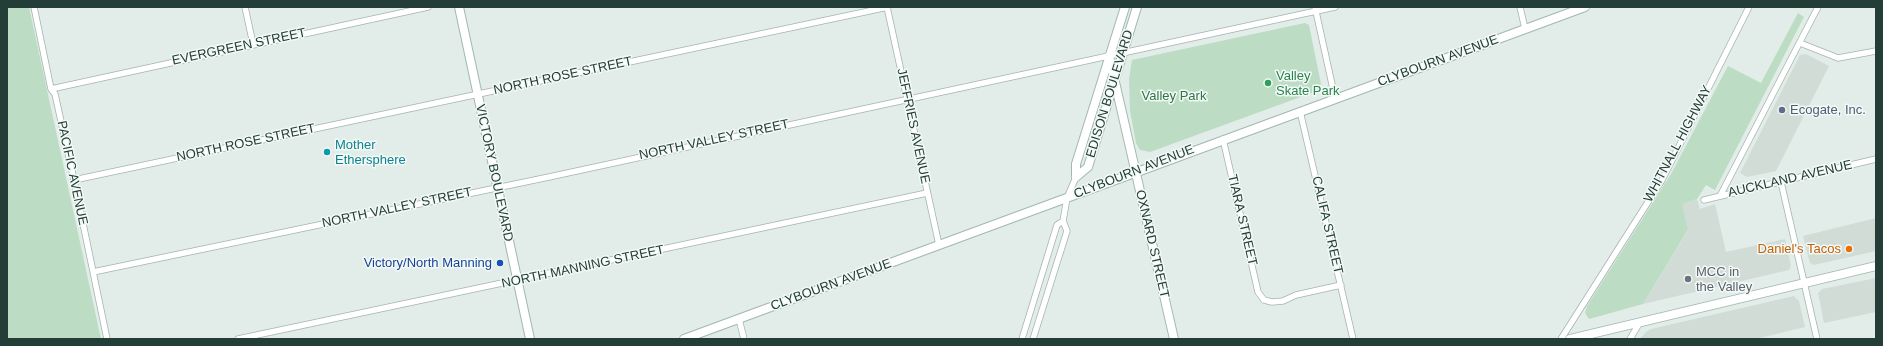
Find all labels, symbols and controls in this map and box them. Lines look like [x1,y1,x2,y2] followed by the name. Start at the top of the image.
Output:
[171,25,307,69] street label: EVERGREEN STREET
[1083,28,1137,160] street label: EDISON BOULEVARD
[1375,32,1501,90] street label: CLYBOURN AVENUE
[492,54,634,98] street label: NORTH ROSE STREET
[893,67,933,185] street label: JEFFRIES AVENUE
[1276,68,1340,99] place label: Valley Skate Park
[1263,78,1273,88] marker: Valley Skate Park
[1641,83,1715,205] street label: WHITNALL HIGHWAY
[1142,88,1206,104] park label: Valley Park
[1790,102,1866,118] place label: Ecogate, Inc.
[472,103,516,243] street label: VICTORY BOULEVARD
[1777,105,1787,115] marker: Ecogate, Inc.
[638,116,790,164] street label: NORTH VALLEY STREET
[53,119,91,227] street label: PACIFIC AVENUE
[175,121,317,165] street label: NORTH ROSE STREET
[335,137,406,168] place label: Mother Ethersphere
[1072,142,1196,202] street label: CLYBOURN AVENUE
[322,147,332,157] marker: Mother Ethersphere
[1726,157,1854,201] street label: AUCKLAND AVENUE
[1224,173,1260,267] street label: TIARA STREET
[1308,175,1346,275] street label: CALIFA STREET
[321,184,473,232] street label: NORTH VALLEY STREET
[1132,188,1172,300] street label: OXNARD STREET
[1758,241,1841,257] place label: Daniel's Tacos
[500,242,666,292] street label: NORTH MANNING STREET
[1844,244,1854,254] marker: Daniel's Tacos
[364,255,492,271] place label: Victory/North Manning
[768,256,894,314] street label: CLYBOURN AVENUE
[495,258,505,268] marker: Victory/North Manning
[1696,264,1752,295] place label: MCC in the Valley
[1683,274,1693,284] marker: MCC in the Valley

